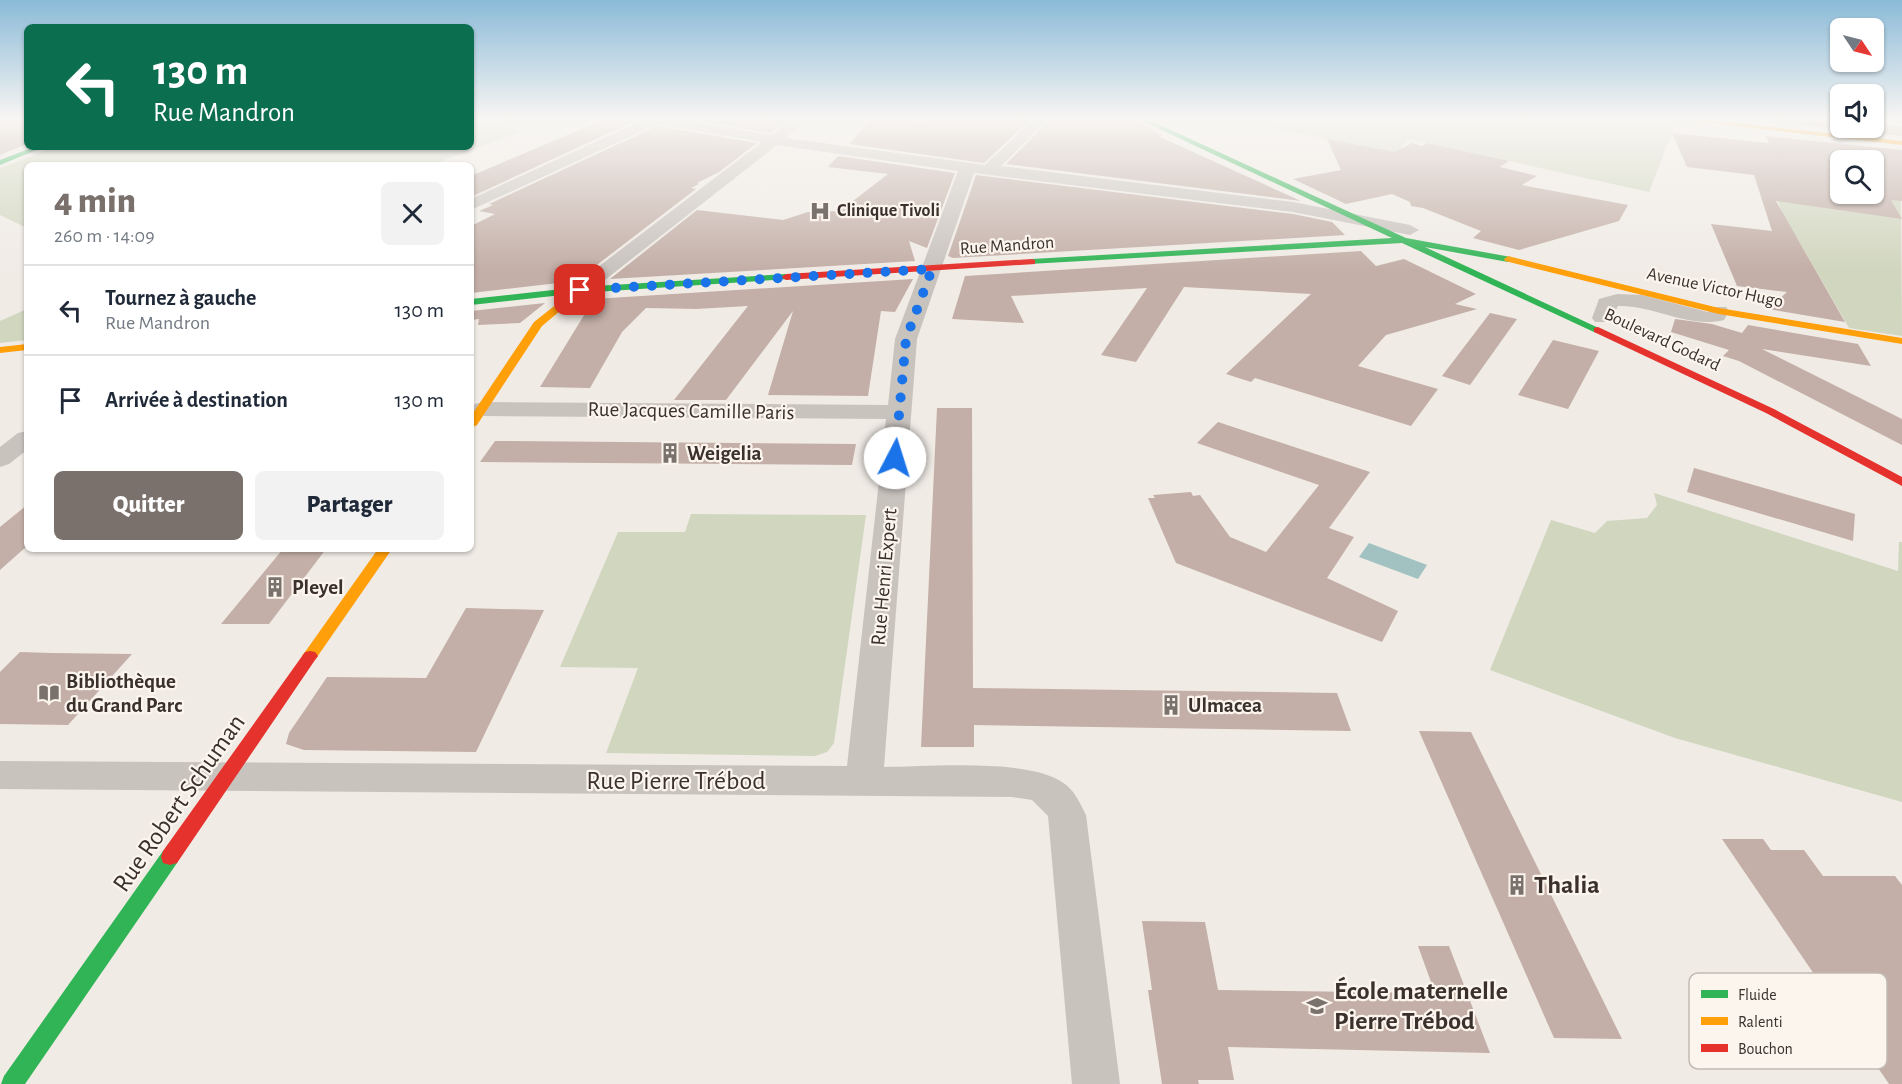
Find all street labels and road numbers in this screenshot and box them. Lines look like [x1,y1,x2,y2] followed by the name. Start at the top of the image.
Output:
[959,234,1055,258] street label: Rue Mandron
[1645,265,1785,311] street label: Avenue Victor Hugo
[1601,305,1723,375] street label: Boulevard Godard
[588,399,794,423] street label: Rue Jacques Camille Paris
[868,507,900,647] street label: Rue Henri Expert
[108,709,250,897] street label: Rue Robert Schuman
[586,768,766,794] street label: Rue Pierre Trébod

